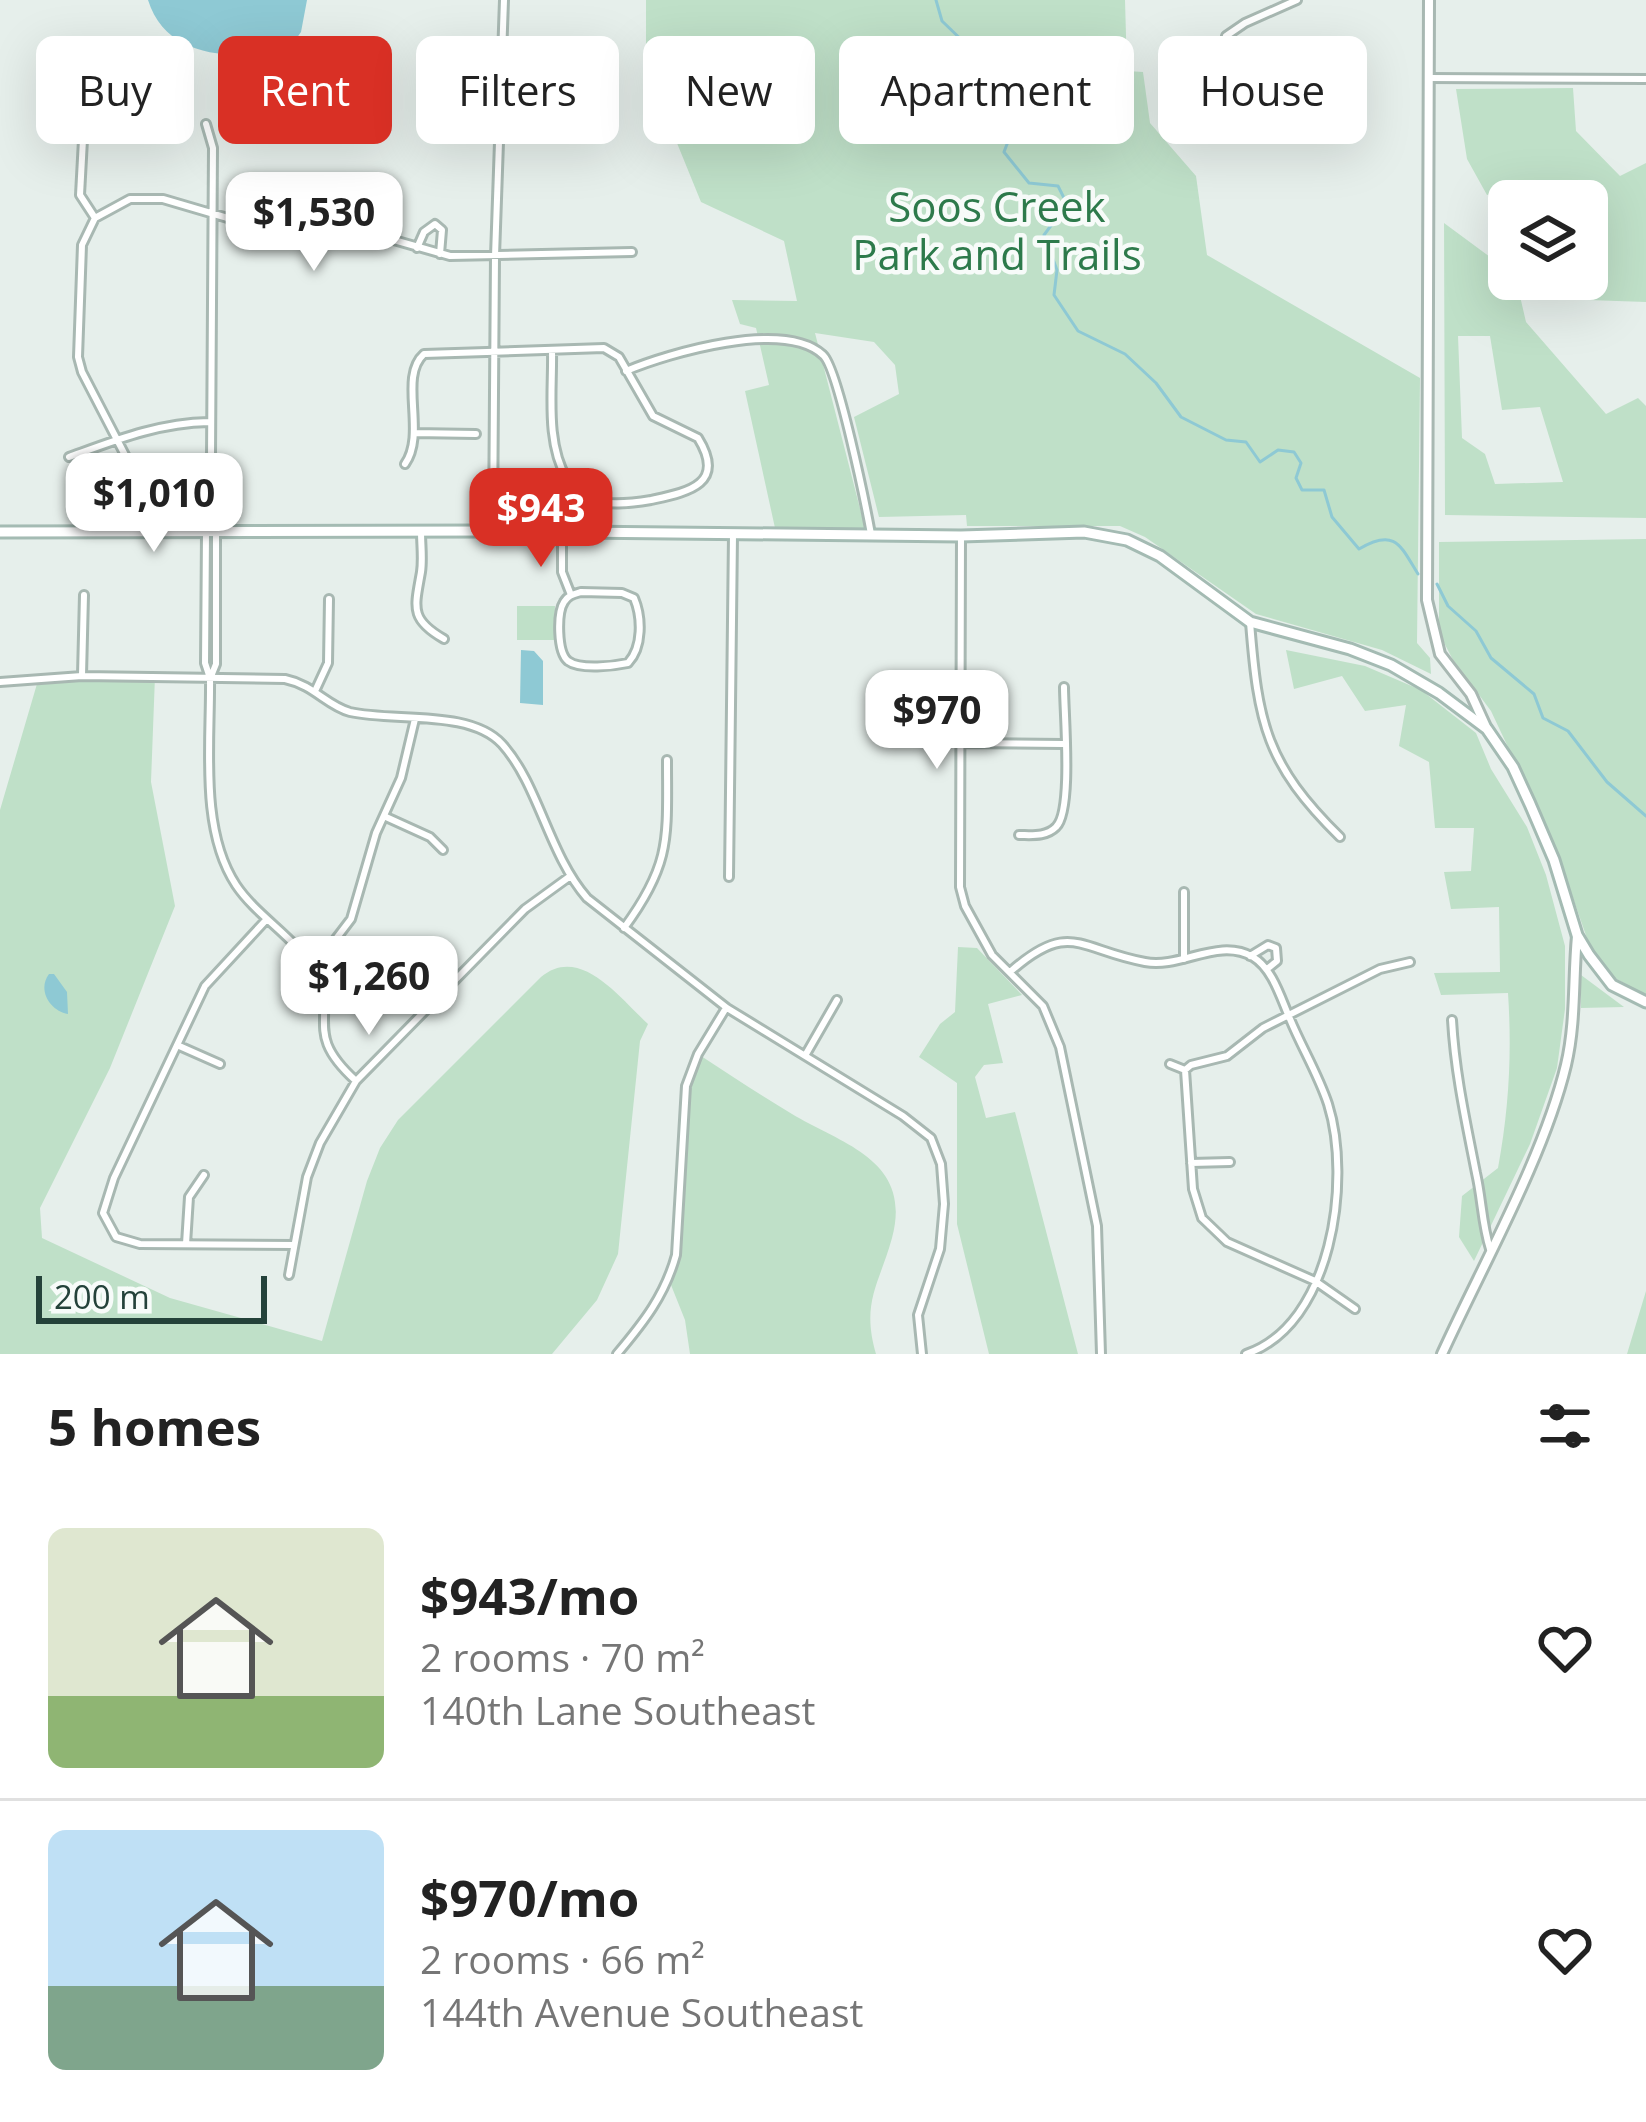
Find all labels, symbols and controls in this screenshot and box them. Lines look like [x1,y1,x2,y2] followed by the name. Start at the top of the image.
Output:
[36,36,194,144] chip: Buy
[218,36,392,144] chip: Rent
[416,36,619,144] chip: Filters
[643,36,815,144] chip: New
[839,36,1134,144] chip: Apartment
[1158,36,1367,144] chip: House
[216,172,412,274] pin: $1,530
[852,177,1142,282] park label: Soos Creek Park and Trails
[1488,180,1608,300] map controls
[1488,180,1608,300] button: layers
[253,184,375,237] text: $1,530
[56,453,252,555] pin: $1,010
[93,465,215,518] text: $1,010
[470,468,612,570] pin: $943
[496,480,586,533] text: $943
[866,670,1008,772] pin: $970
[892,682,982,735] text: $970
[271,936,467,1038] pin: $1,260
[308,948,430,1001] text: $1,260
[36,1270,267,1323] scale bar
[54,1274,150,1319] text: 200 m
[48,1391,261,1461] text: 5 homes
[1532,1393,1598,1459] icon: filters
[420,1560,639,1630] text: $943/mo
[144,1576,288,1720] icon: home
[1532,1615,1598,1681] icon: heart
[420,1630,705,1683] text: 2 rooms · 70 m²
[420,1683,815,1736] text: 140th Lane Southeast
[420,1862,639,1932] text: $970/mo
[144,1878,288,2022] icon: home
[1532,1917,1598,1983] icon: heart
[420,1932,705,1985] text: 2 rooms · 66 m²
[420,1985,863,2038] text: 144th Avenue Southeast

